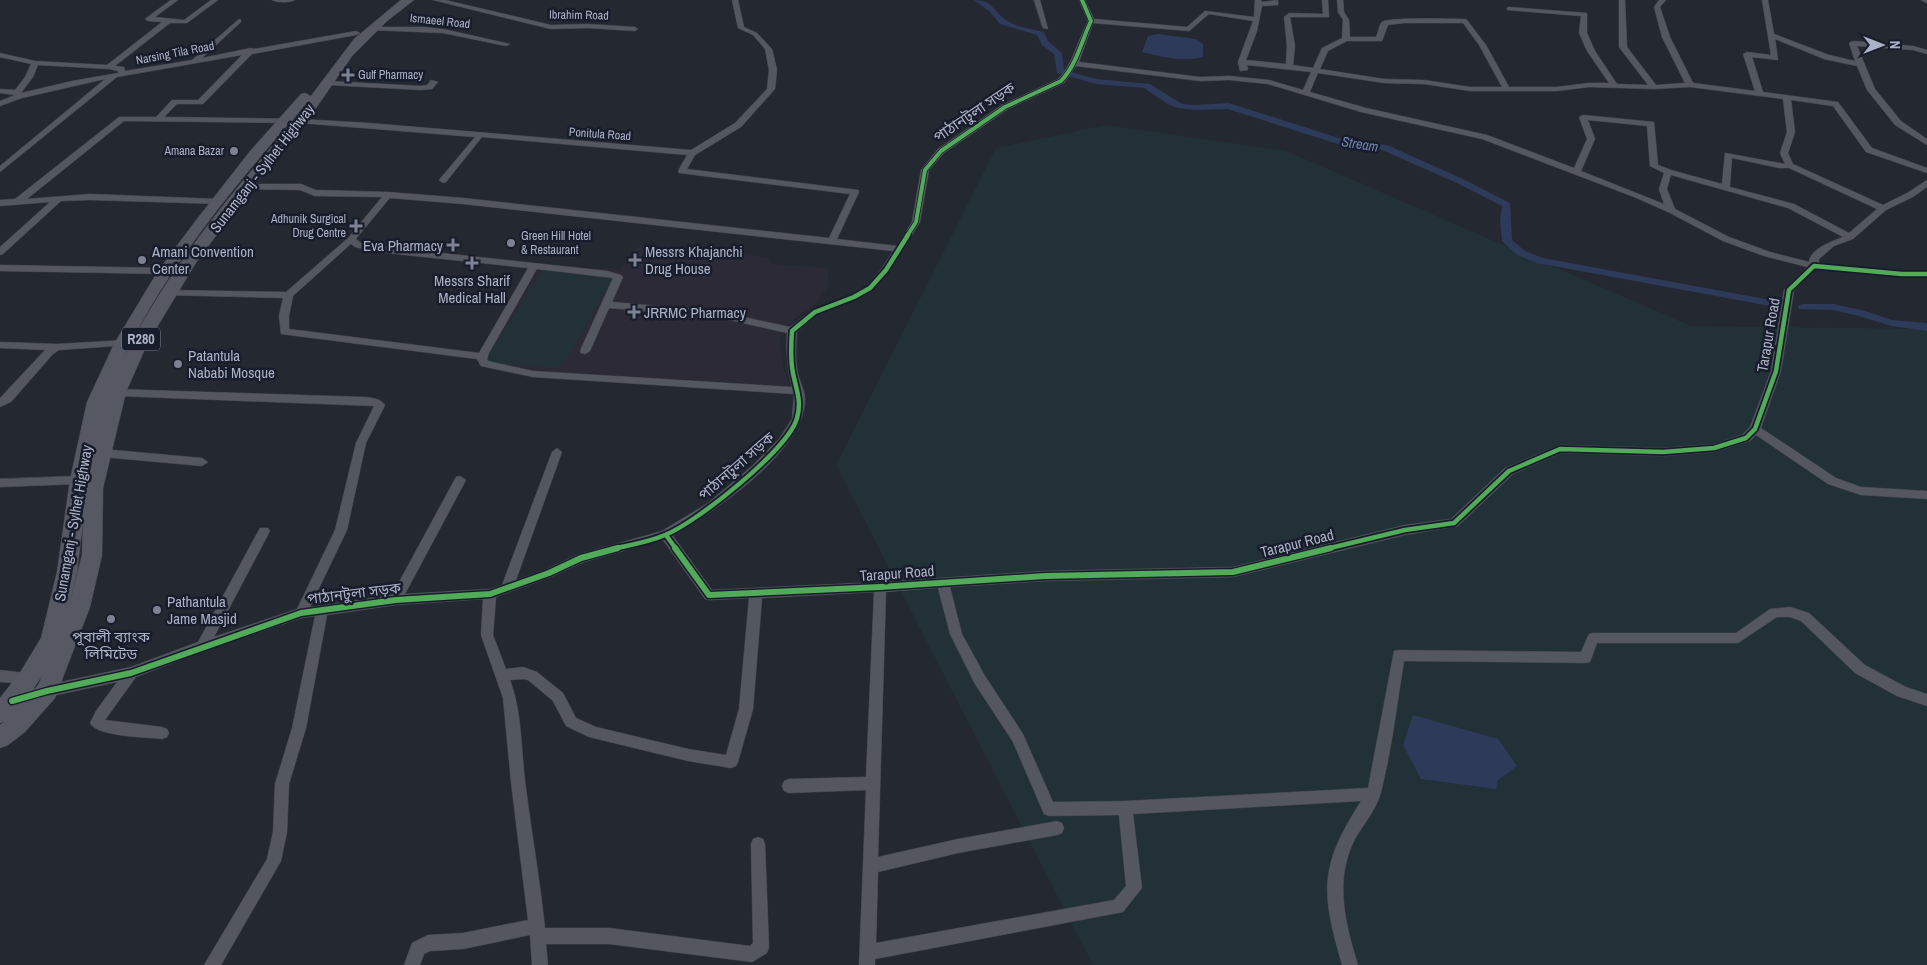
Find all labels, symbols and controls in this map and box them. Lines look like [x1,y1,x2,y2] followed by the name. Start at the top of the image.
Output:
[549,6,609,24] street label: Ibrahim Road
[409,10,471,32] street label: Ismaeel Road
[1857,20,1907,70] north arrow
[134,38,216,68] street label: Narsing Tila Road
[1886,41,1904,49] text: N
[358,67,423,83] place label: Gulf Pharmacy
[342,69,354,81] marker: Gulf Pharmacy
[929,76,1020,147] street label: পাঠানটুলা সড়ক
[205,98,320,237] street label: Sunamganj - Sylhet Highway
[568,124,632,144] street label: Ponitula Road
[1340,132,1380,156] water label: Stream
[163,143,225,159] place label: Amana Bazar
[228,145,240,157] marker: Amana Bazar
[270,211,346,241] place label: Adhunik Surgical Drug Centre
[350,220,362,232] marker: Adhunik Surgical Drug Centre
[521,228,591,258] place label: Green Hill Hotel & Restaurant
[363,235,444,256] place label: Eva Pharmacy
[505,237,517,249] marker: Green Hill Hotel & Restaurant
[447,239,459,251] marker: Eva Pharmacy
[151,241,254,279] place label: Amani Convention Center
[645,241,743,279] place label: Messrs Khajanchi Drug House
[136,254,148,266] marker: Amani Convention Center
[629,254,641,266] marker: Messrs Khajanchi Drug House
[466,257,478,269] marker: Messrs Sharif Medical Hall
[434,270,511,308] place label: Messrs Sharif Medical Hall
[1751,296,1785,374] street label: Tarapur Road
[644,302,747,323] place label: JRRMC Pharmacy
[628,306,640,318] marker: JRRMC Pharmacy
[122,328,160,350] road number: R280
[188,345,275,383] place label: Patantula Nababi Mosque
[172,358,184,370] marker: Patantula Nababi Mosque
[693,426,779,505] street label: পাঠানটুলা সড়ক
[49,442,97,603] street label: Sunamganj - Sylhet Highway
[1258,524,1336,562] street label: Tarapur Road
[859,560,935,586] street label: Tarapur Road
[306,577,403,609] street label: পাঠানটুলা সড়ক
[167,591,237,629] place label: Pathantula Jame Masjid
[151,604,163,616] marker: Pathantula Jame Masjid
[105,613,117,625] marker: পূবালী ব্যাংক লিমিটেড
[72,626,151,664] place label: পূবালী ব্যাংক লিমিটেড

